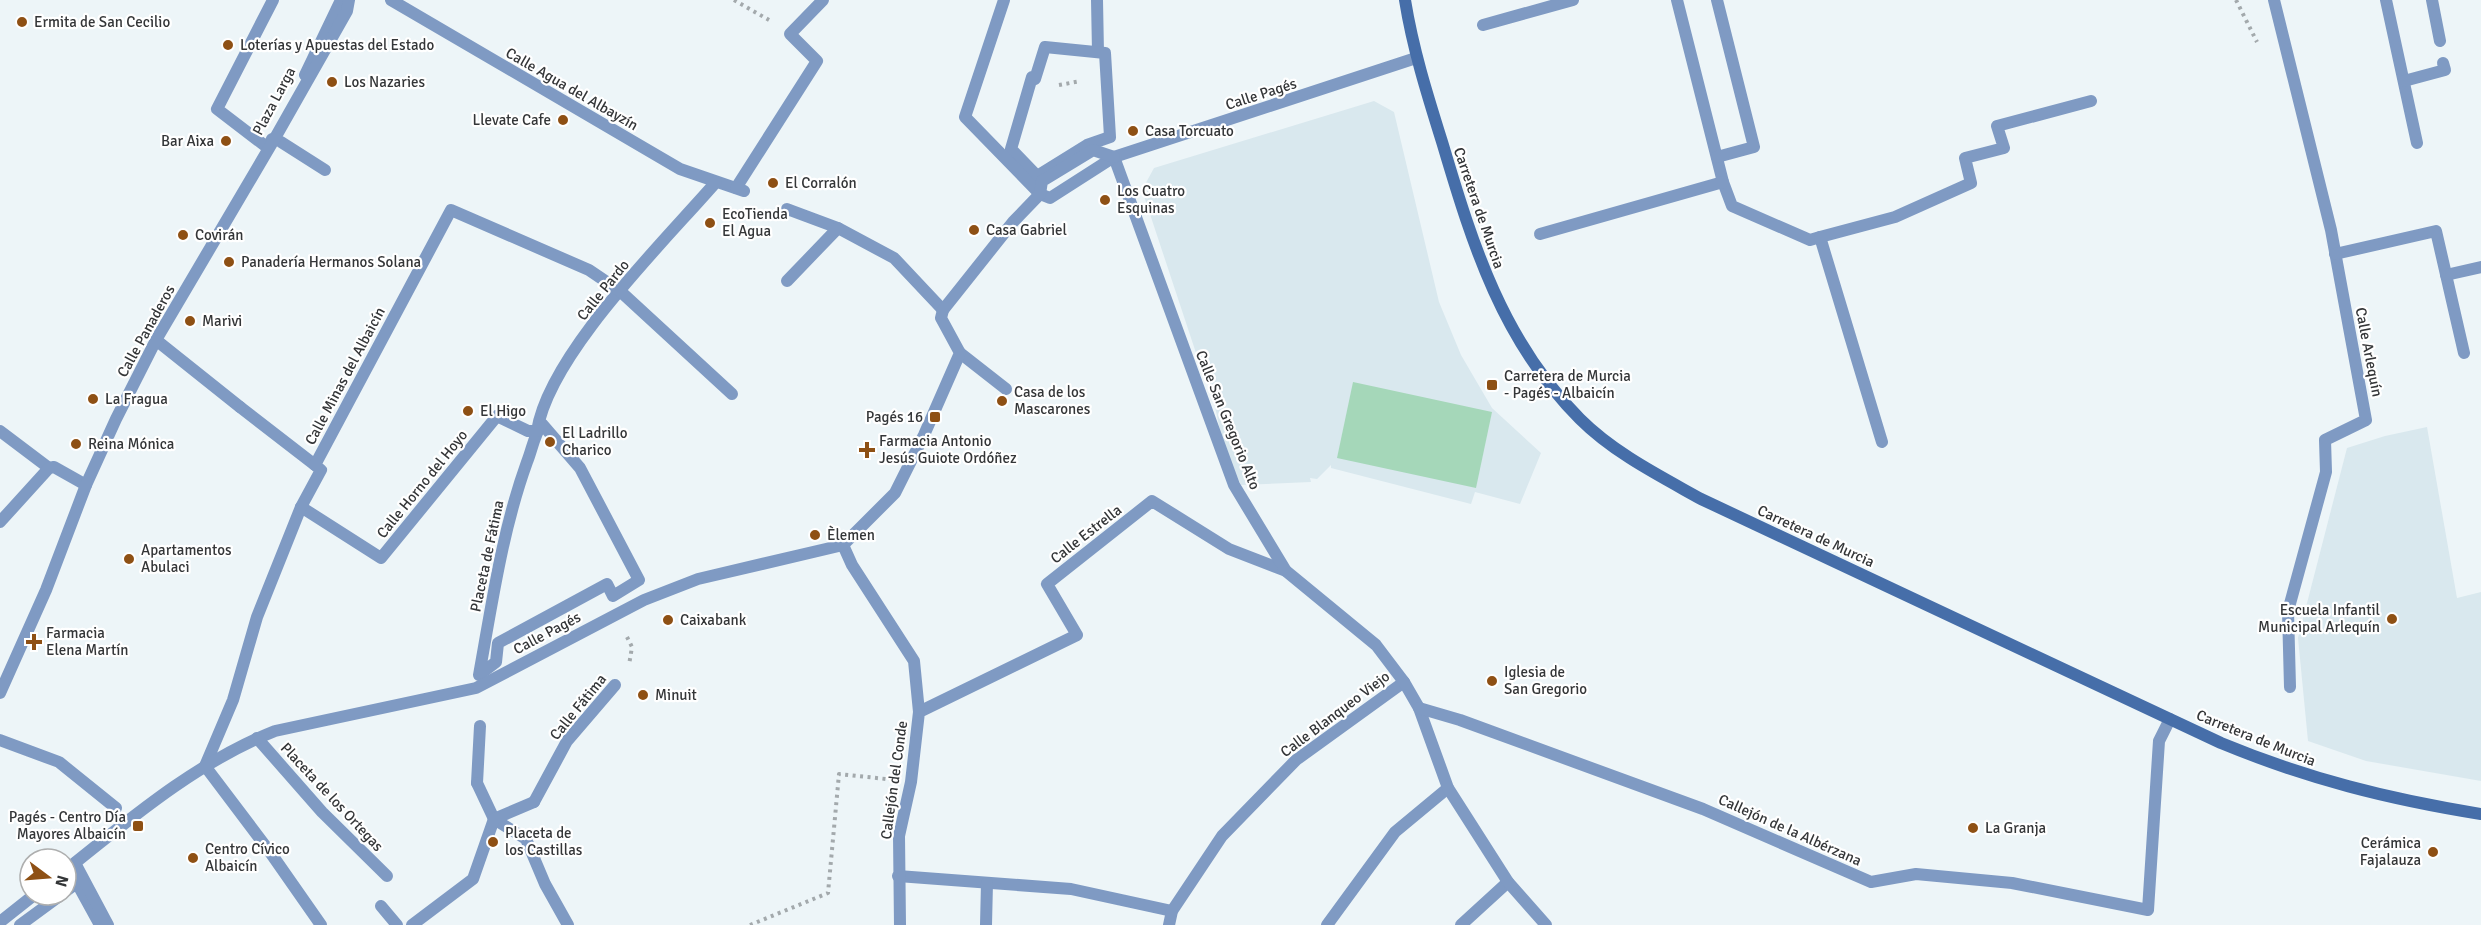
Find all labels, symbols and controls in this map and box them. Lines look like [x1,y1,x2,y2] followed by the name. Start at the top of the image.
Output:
[34,13,170,31] place label: Ermita de San Cecilio
[15,15,29,29] marker: Ermita de San Cecilio
[240,36,434,54] place label: Loterías y Apuestas del Estado
[221,38,235,52] marker: Loterías y Apuestas del Estado
[503,44,641,134] street label: Calle Agua del Albayzín
[249,64,299,138] street label: Plaza Larga
[344,73,426,91] place label: Los Nazaries
[1223,74,1299,114] street label: Calle Pagés
[325,75,339,89] marker: Los Nazaries
[473,111,551,129] place label: Llevate Cafe
[556,113,570,127] marker: Llevate Cafe
[1145,122,1234,140] place label: Casa Torcuato
[1126,124,1140,138] marker: Casa Torcuato
[161,132,214,150] place label: Bar Aixa
[219,134,233,148] marker: Bar Aixa
[1450,145,1508,271] street label: Carretera de Murcia
[785,174,857,192] place label: El Corralón
[766,176,780,190] marker: El Corralón
[1117,182,1185,217] place label: Los Cuatro Esquinas
[1098,193,1112,207] marker: Los Cuatro Esquinas
[722,205,788,240] place label: EcoTienda El Agua
[703,216,717,230] marker: EcoTienda El Agua
[986,221,1067,239] place label: Casa Gabriel
[967,223,981,237] marker: Casa Gabriel
[195,226,244,244] place label: Covirán
[176,228,190,242] marker: Covirán
[241,253,421,271] place label: Panadería Hermanos Solana
[222,255,236,269] marker: Panadería Hermanos Solana
[573,256,633,324] street label: Calle Pardo
[113,281,179,380] street label: Calle Panaderos
[301,304,389,448] street label: Calle Minas del Albaicín
[2352,306,2386,398] street label: Calle Arlequín
[202,312,242,330] place label: Marivi
[183,314,197,328] marker: Marivi
[1192,348,1264,492] street label: Calle San Gregorio Alto
[1504,367,1631,402] place label: Carretera de Murcia - Pagés - Albaicín
[1485,378,1499,392] marker: Carretera de Murcia - Pagés - Albaicín
[1014,383,1091,418] place label: Casa de los Mascarones
[105,390,168,408] place label: La Fragua
[86,392,100,406] marker: La Fragua
[995,394,1009,408] marker: Casa de los Mascarones
[480,402,526,420] place label: El Higo
[461,404,475,418] marker: El Higo
[866,408,923,426] place label: Pagés 16
[928,410,942,424] marker: Pagés 16
[562,424,628,459] place label: El Ladrillo Charico
[373,426,471,542] street label: Calle Horno del Hoyo
[879,432,1017,467] place label: Farmacia Antonio Jesús Guiote Ordóñez
[88,435,174,453] place label: Reina Mónica
[543,435,557,449] marker: El Ladrillo Charico
[69,437,83,451] marker: Reina Mónica
[860,443,874,457] marker: Farmacia Antonio Jesús Guiote Ordóñez
[466,499,508,613] street label: Placeta de Fátima
[1047,501,1125,567] street label: Calle Estrella
[1755,501,1877,571] street label: Carretera de Murcia
[827,525,875,544] place label: Èlemen
[808,528,822,542] marker: Èlemen
[141,541,232,576] place label: Apartamentos Abulaci
[122,552,136,566] marker: Apartamentos Abulaci
[2258,601,2380,636] place label: Escuela Infantil Municipal Arlequín
[510,608,584,658] street label: Calle Pagés
[680,611,747,629] place label: Caixabank
[2385,612,2399,626] marker: Escuela Infantil Municipal Arlequín
[661,613,675,627] marker: Caixabank
[46,624,129,659] place label: Farmacia Elena Martín
[27,635,41,649] marker: Farmacia Elena Martín
[1504,663,1587,698] place label: Iglesia de San Gregorio
[1277,667,1393,761] street label: Calle Blanqueo Viejo
[546,670,610,744] street label: Calle Fátima
[1485,674,1499,688] marker: Iglesia de San Gregorio
[655,686,697,704] place label: Minuit
[636,688,650,702] marker: Minuit
[2194,706,2318,770] street label: Carretera de Murcia
[877,720,911,840] street label: Callejón del Conde
[277,739,387,855] street label: Placeta de los Ortegas
[1716,790,1864,870] street label: Callejón de la Albérzana
[9,808,126,843] place label: Pagés - Centro Día Mayores Albaicín
[131,819,145,833] marker: Pagés - Centro Día Mayores Albaicín
[1985,819,2046,837] place label: La Granja
[1966,821,1980,835] marker: La Granja
[505,824,583,859] place label: Placeta de los Castillas
[2360,834,2421,869] place label: Cerámica Fajalauza
[486,835,500,849] marker: Placeta de los Castillas
[205,840,290,875] place label: Centro Cívico Albaicín
[2426,845,2440,859] marker: Cerámica Fajalauza
[18,847,78,907] north arrow
[186,851,200,865] marker: Centro Cívico Albaicín
[50,873,73,889] text: N

